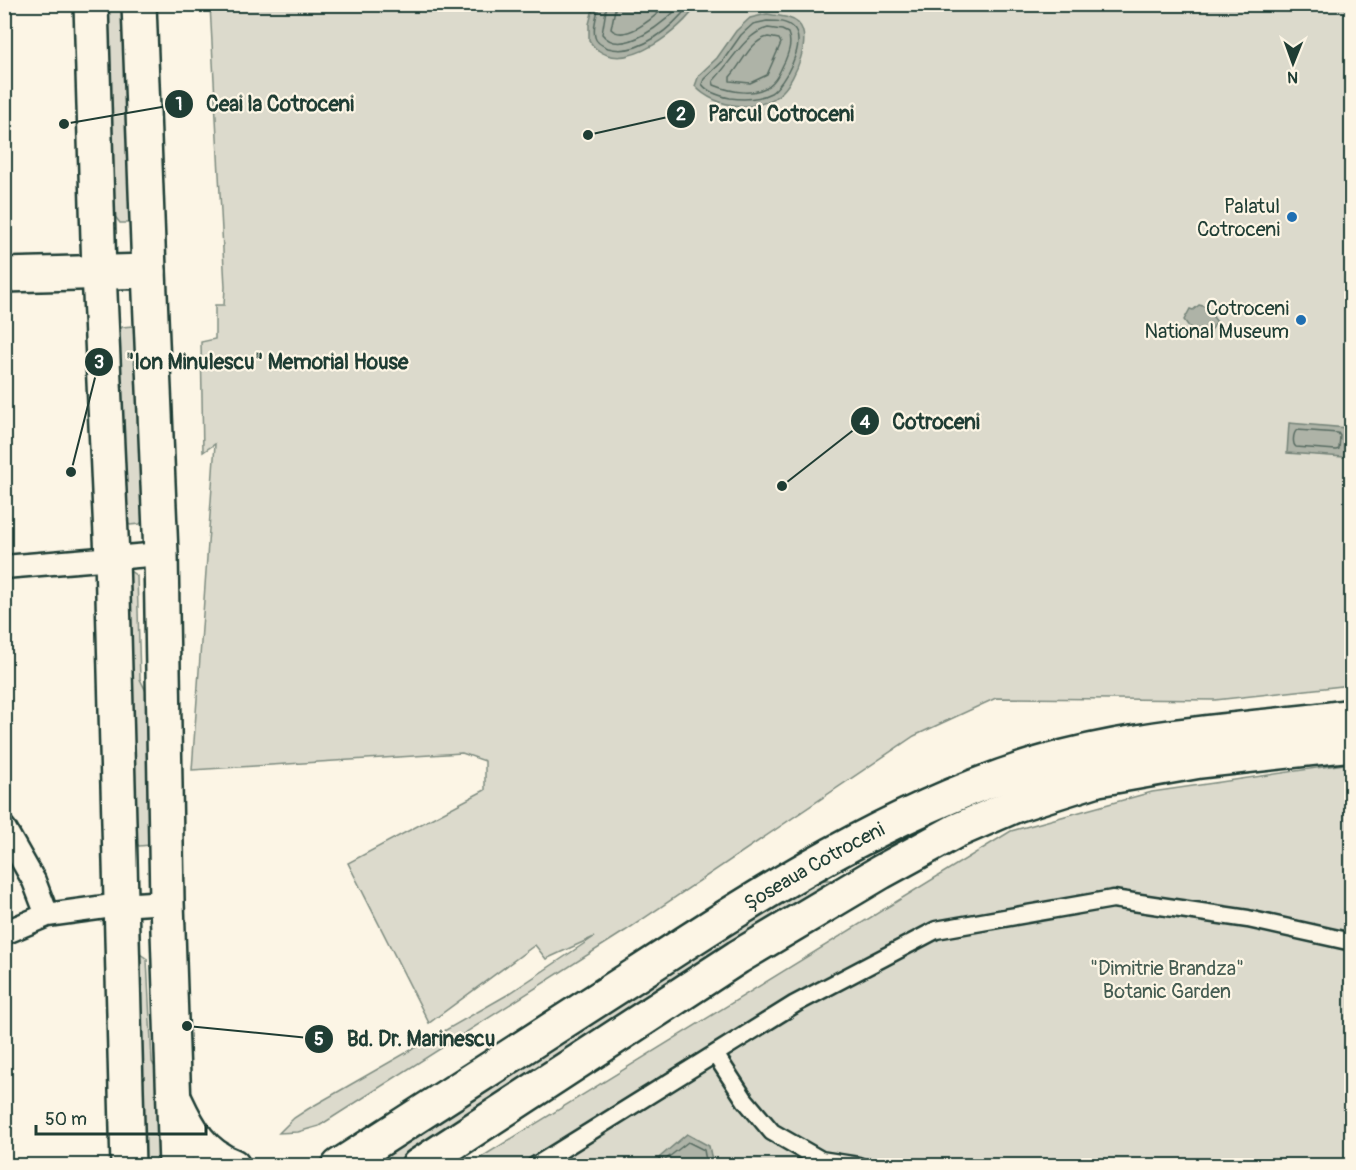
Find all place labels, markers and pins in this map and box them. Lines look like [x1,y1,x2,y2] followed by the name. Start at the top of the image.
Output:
[164,84,366,123] callout: Ceai la Cotroceni
[666,94,866,133] callout: Parcul Cotroceni
[1197,194,1280,242] place label: Palatul Cotroceni
[1285,210,1299,224] marker: Palatul Cotroceni
[1144,296,1289,344] place label: Cotroceni National Museum
[1294,313,1308,327] marker: Cotroceni National Museum
[84,342,420,381] callout: "Ion Minulescu" Memorial House
[850,402,991,441] callout: Cotroceni
[304,1019,507,1058] callout: Bd. Dr. Marinescu

